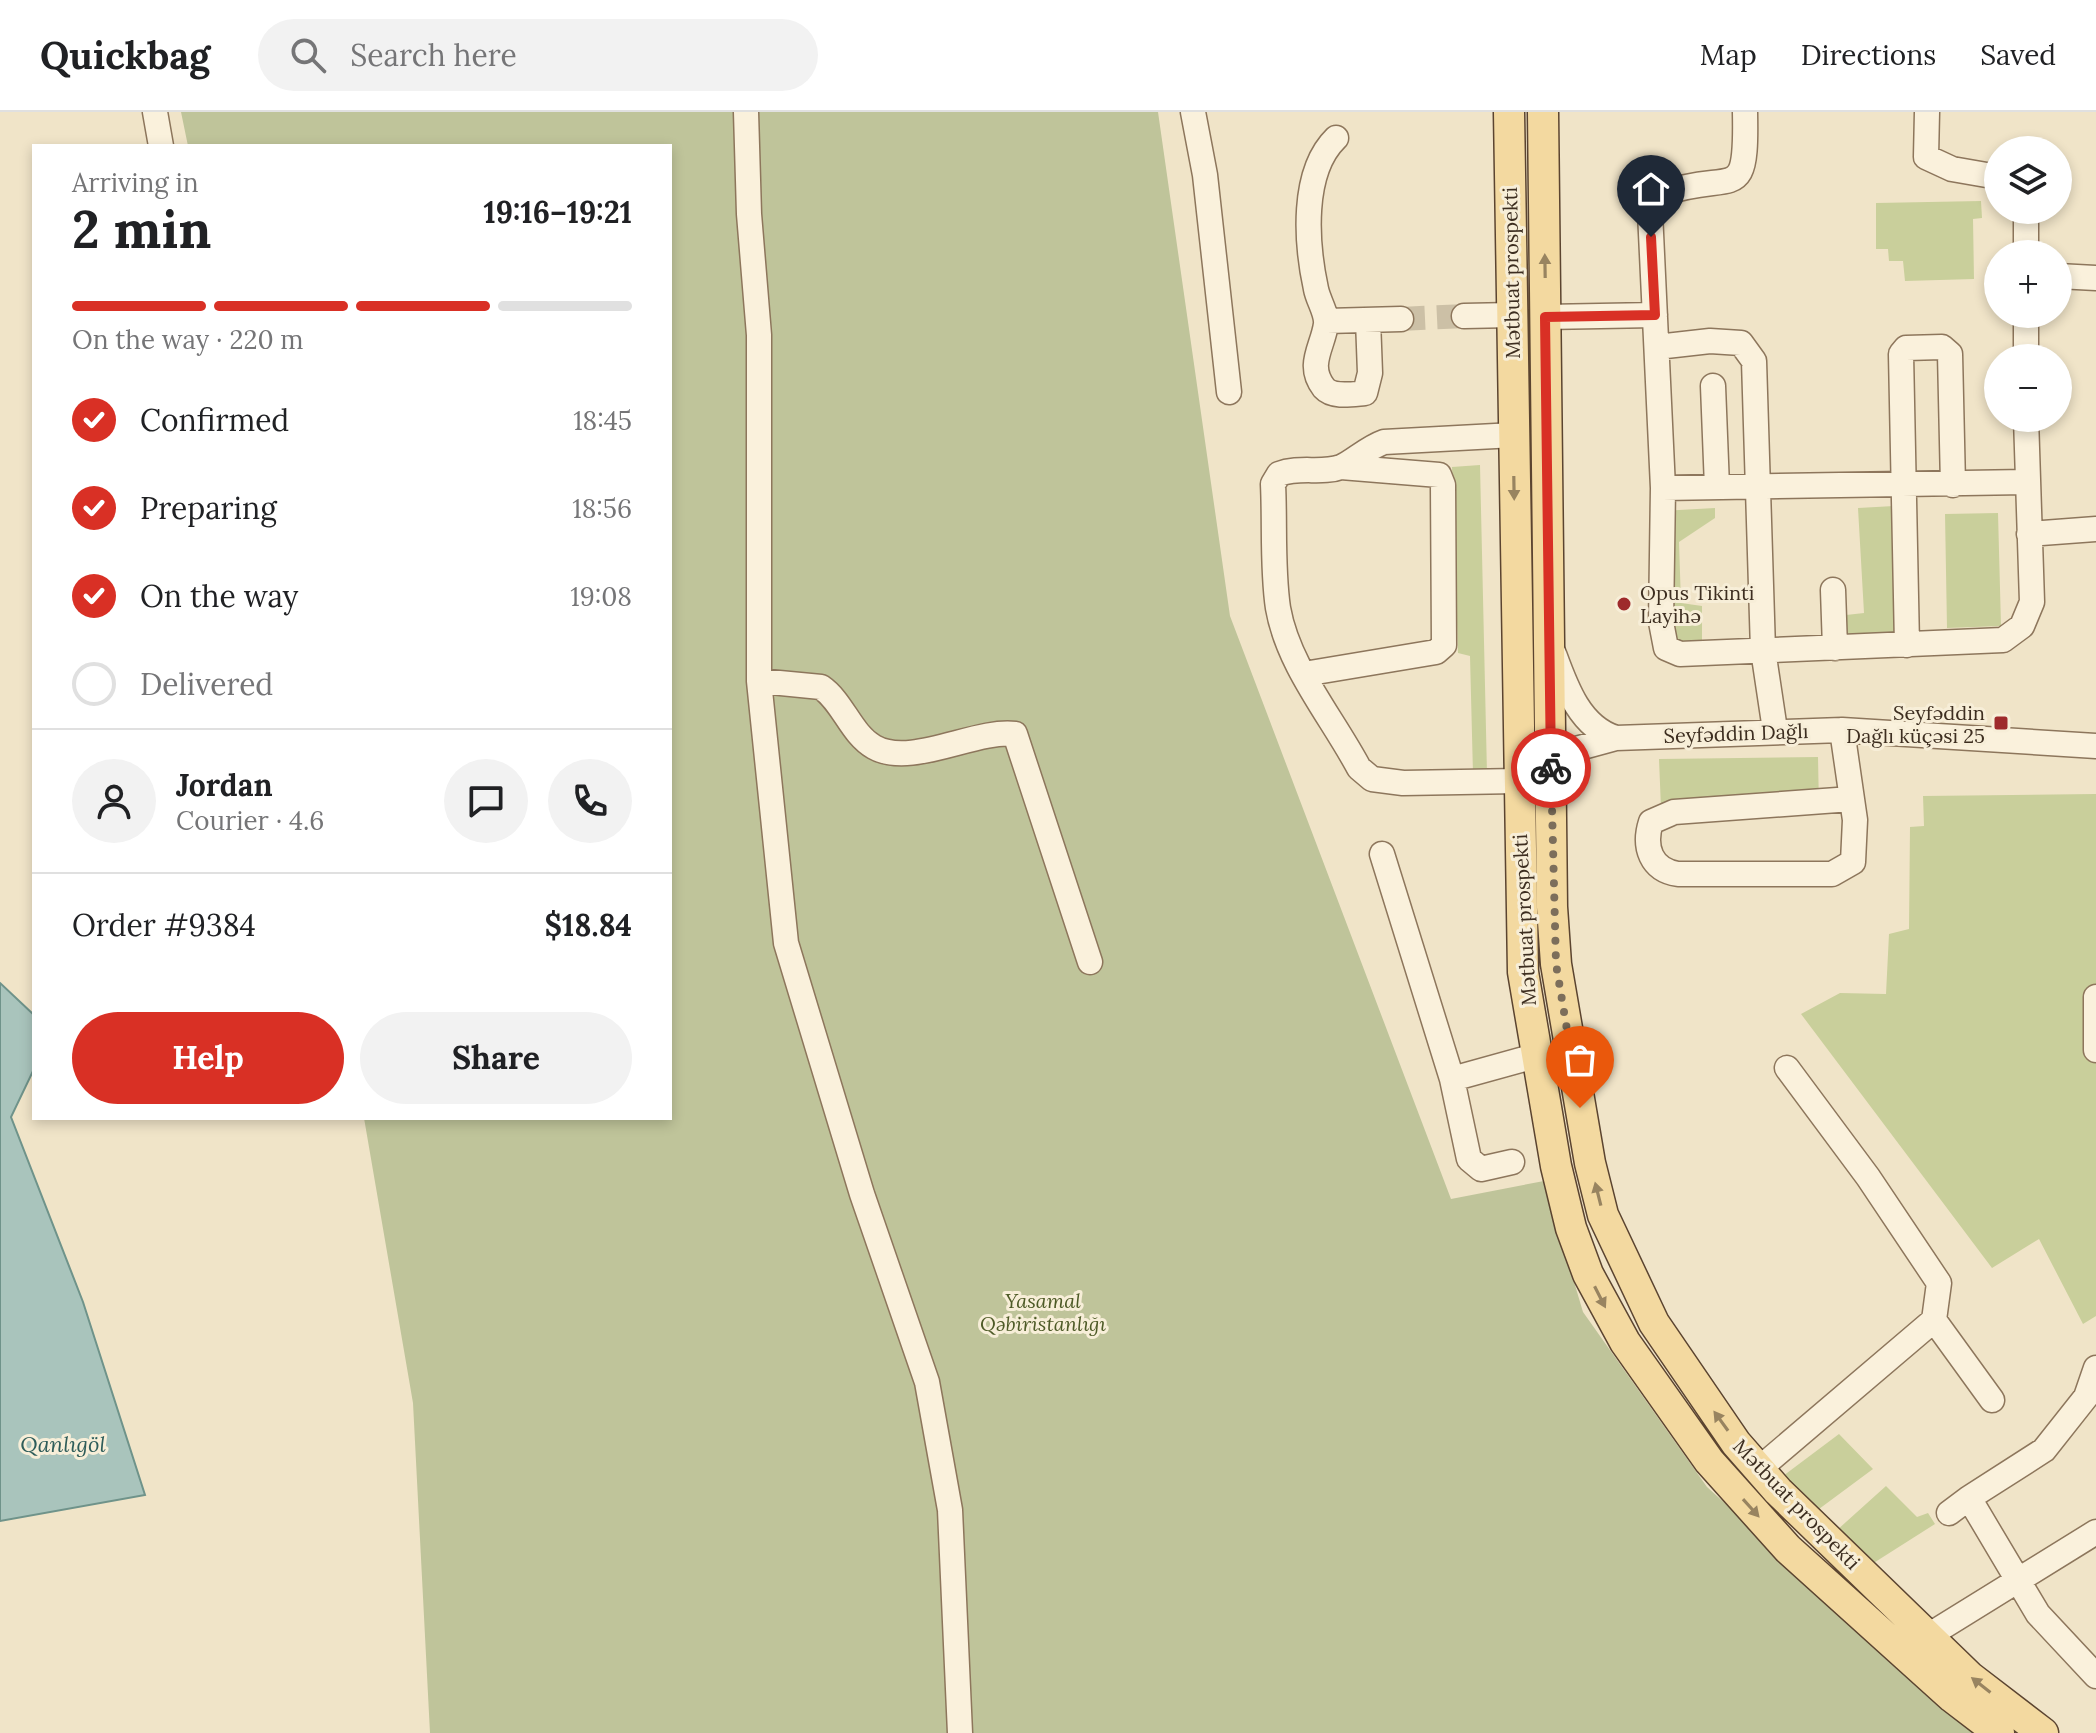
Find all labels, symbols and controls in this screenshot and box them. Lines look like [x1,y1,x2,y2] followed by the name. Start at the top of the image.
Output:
[258,19,818,91] search box
[40,31,210,79] text: Quickbag
[286,33,330,77] icon: search
[350,36,517,74] text: Search here
[1700,37,1757,73] text: Map
[1801,37,1936,73] text: Directions
[1980,37,2056,73] text: Saved
[1984,136,2072,432] map controls
[1984,136,2072,224] button: layers
[1617,155,1685,237] pin
[72,166,199,199] text: Arriving in
[1629,167,1673,211] icon: home
[1497,187,1525,359] street label: Mətbuat prospekti
[484,193,632,231] text: 19:16–19:21
[72,196,211,262] text: 2 min
[1984,240,2072,328] button: +
[1539,253,1551,278] one-way arrow
[72,323,304,356] text: On the way · 220 m
[1984,344,2072,432] button: −
[72,398,116,442] icon: check
[140,401,289,439] text: Confirmed
[573,404,632,437] text: 18:45
[1508,476,1520,501] one-way arrow
[72,486,116,530] icon: check
[140,489,277,527] text: Preparing
[572,492,632,525] text: 18:56
[72,574,116,618] icon: check
[140,577,298,615] text: On the way
[570,580,632,613] text: 19:08
[1640,580,1754,628] place label: Opus Tikinti Layihə
[1615,595,1633,613] marker: Opus Tikinti Layihə
[140,665,273,703] text: Delivered
[1846,700,1985,748] place label: Seyfəddin Dağlı küçəsi 25
[1992,714,2010,732] marker: Seyfəddin Dağlı küçəsi 25
[1663,718,1809,748] street label: Seyfəddin Dağlı
[1511,728,1591,808] courier
[1529,746,1573,790] icon: bike
[72,759,156,843] button: person
[444,759,528,843] button: chat
[548,759,632,843] button: phone
[176,766,273,804] text: Jordan
[176,804,324,837] text: Courier · 4.6
[1507,833,1541,1007] street label: Mətbuat prospekti
[72,906,256,944] text: Order #9384
[544,906,632,944] text: $18.84
[72,1012,344,1104] button: Help
[360,1012,632,1104] button: Share
[1546,1026,1614,1108] pin
[1558,1038,1602,1082] icon: bag
[1591,1181,1603,1206] one-way arrow
[1592,1286,1606,1308] one-way arrow
[980,1288,1106,1336] park label: Yasamal Qəbiristanlığı
[1713,1411,1729,1431] one-way arrow
[20,1430,106,1458] water label: Qanlıgöl
[1728,1433,1866,1575] street label: Mətbuat prospekti
[1741,1498,1759,1517] one-way arrow
[1971,1678,1992,1694] one-way arrow

